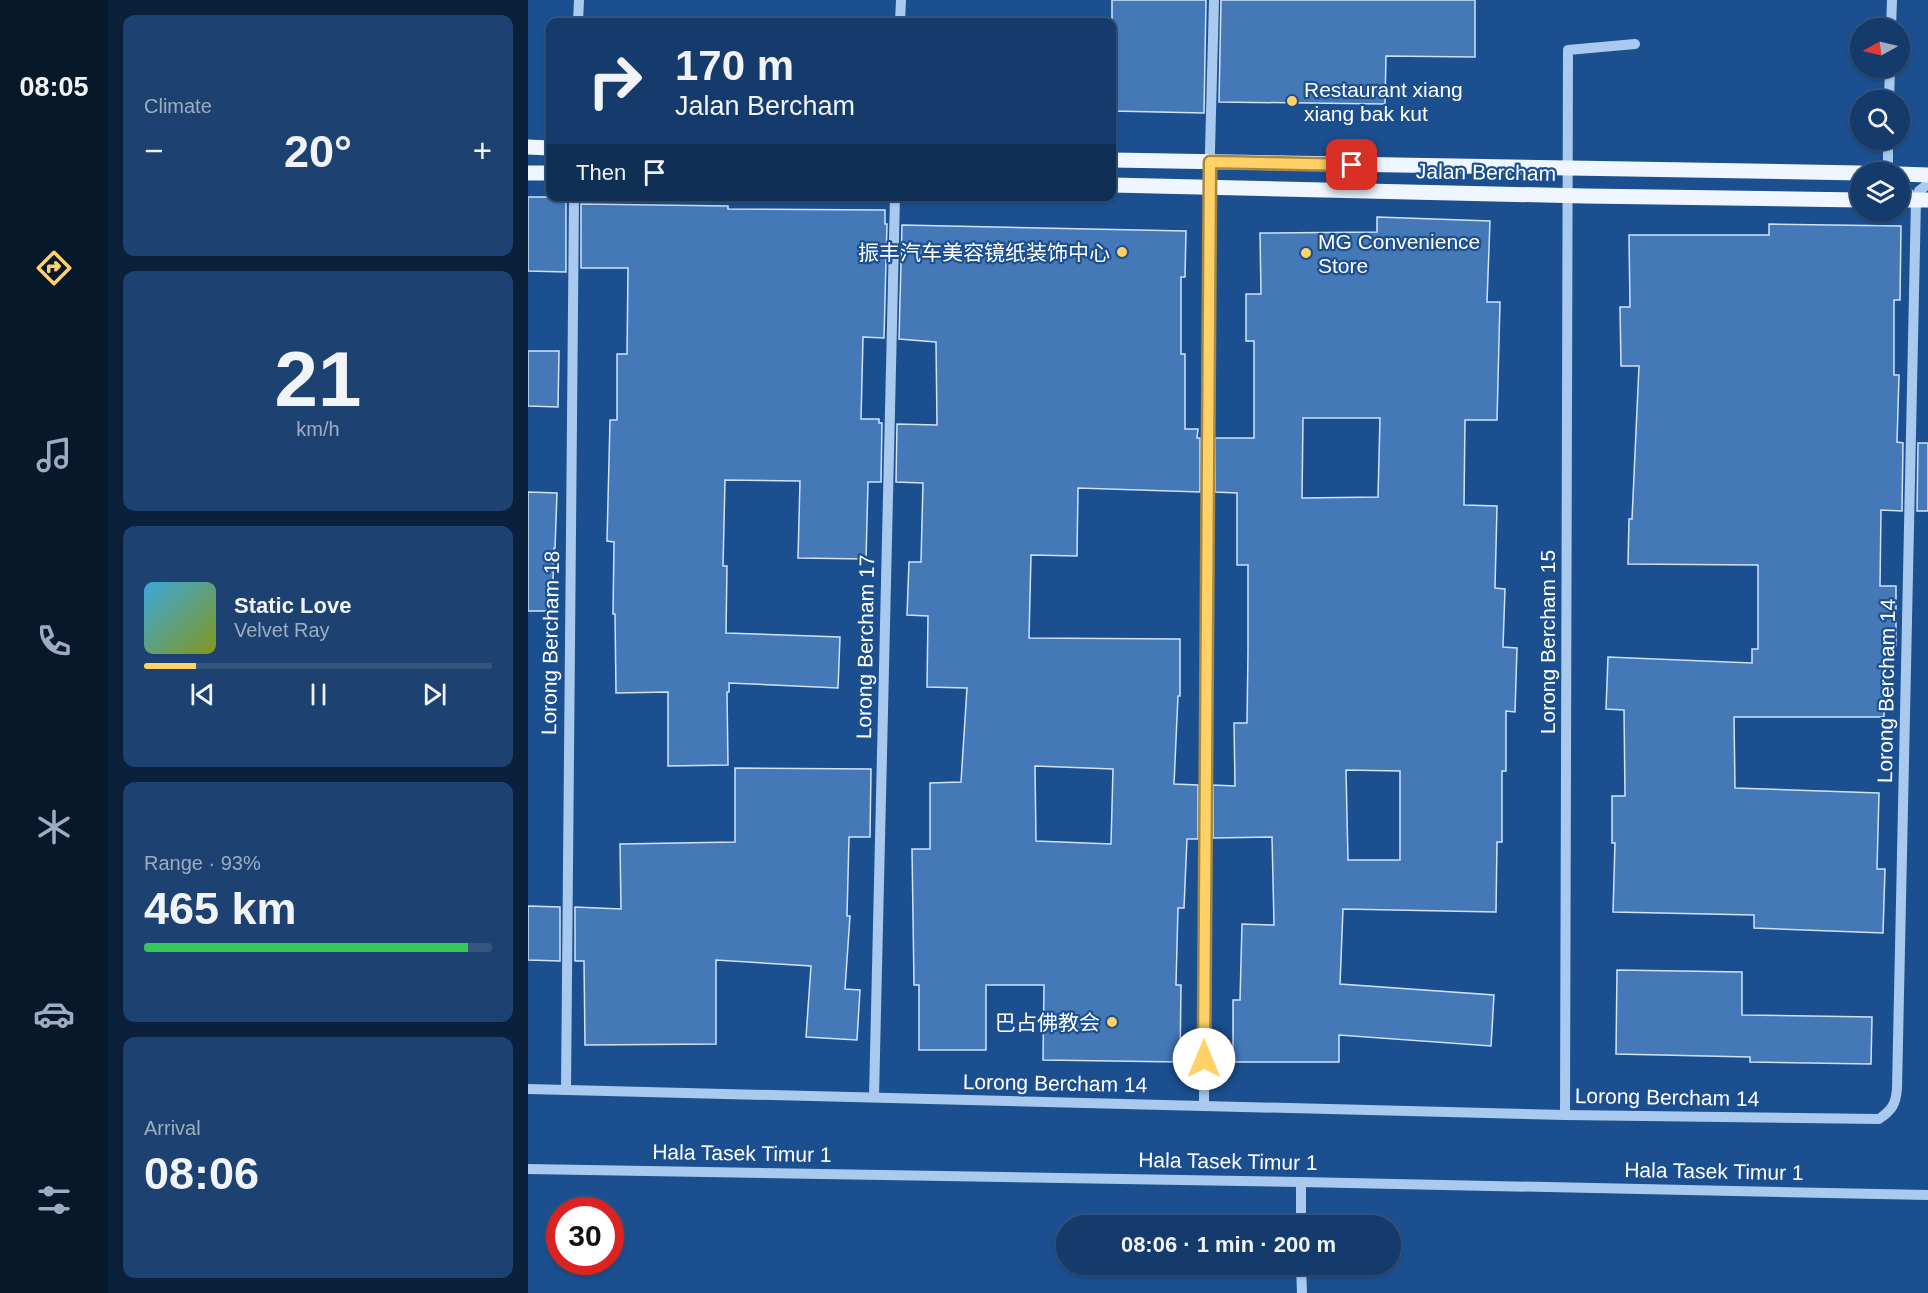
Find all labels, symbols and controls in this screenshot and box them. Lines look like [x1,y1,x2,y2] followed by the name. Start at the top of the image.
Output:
[1850,18,1910,78] north arrow
[1850,18,1910,222] map controls
[576,42,654,120] icon: right
[675,42,794,89] text: 170 m
[19,72,89,102] text: 08:05
[1304,78,1463,125] place label: Restaurant xiang xiang bak kut
[1850,90,1910,150] button: search
[675,91,855,121] text: Jalan Bercham
[1285,94,1299,108] marker: Restaurant xiang xiang bak kut
[144,95,212,117] text: Climate
[284,126,352,177] text: 20°
[144,132,163,169] text: −
[473,132,492,169] text: +
[1326,139,1377,190] pin
[1335,148,1368,181] icon: arrive
[638,156,671,189] icon: arrive
[1416,159,1556,185] street label: Jalan Bercham
[576,160,626,185] text: Then
[1850,162,1910,222] button: layers
[1318,230,1480,277] place label: MG Convenience Store
[858,241,1110,264] place label: 振丰汽车美容镜纸装饰中心
[1115,245,1129,259] marker: 振丰汽车美容镜纸装饰中心
[1299,246,1313,260] marker: MG Convenience Store
[33,247,75,289] icon: directions
[275,335,361,423] text: 21
[296,418,340,440] text: km/h
[33,434,75,476] icon: music
[1536,550,1559,734] street label: Lorong Bercham 15
[537,551,563,735] street label: Lorong Bercham 18
[852,555,878,739] street label: Lorong Bercham 17
[234,593,351,618] text: Static Love
[1873,598,1899,783] street label: Lorong Bercham 14
[234,619,330,641] text: Velvet Ray
[33,620,75,662] icon: phone
[186,678,219,711] icon: previous
[302,678,335,711] icon: pause
[418,678,451,711] icon: next
[33,806,75,848] icon: climate
[144,852,261,874] text: Range · 93%
[144,883,297,934] text: 465 km
[33,993,75,1035] icon: car
[995,1011,1100,1034] place label: 巴占佛教会
[1105,1015,1119,1029] marker: 巴占佛教会
[1172,1027,1236,1091] position arrow
[963,1070,1148,1096] street label: Lorong Bercham 14
[1575,1084,1760,1110] street label: Lorong Bercham 14
[144,1117,201,1139] text: Arrival
[652,1140,832,1166] street label: Hala Tasek Timur 1
[144,1148,259,1199] text: 08:06
[1138,1148,1318,1174] street label: Hala Tasek Timur 1
[1624,1158,1804,1184] street label: Hala Tasek Timur 1
[33,1179,75,1221] icon: filters
[546,1197,624,1275] speed limit sign: 30
[1121,1232,1336,1257] text: 08:06 · 1 min · 200 m

